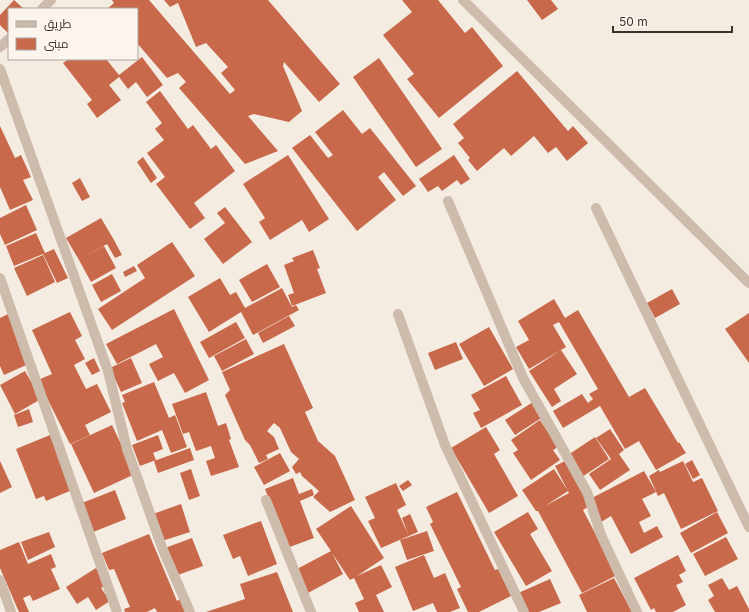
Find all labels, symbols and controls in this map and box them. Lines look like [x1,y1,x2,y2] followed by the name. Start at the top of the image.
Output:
[8,8,138,60] legend
[613,8,732,34] scale bar
[619,14,648,29] text: 50 m
[44,16,72,31] text: طريق
[44,36,69,51] text: مبنى

